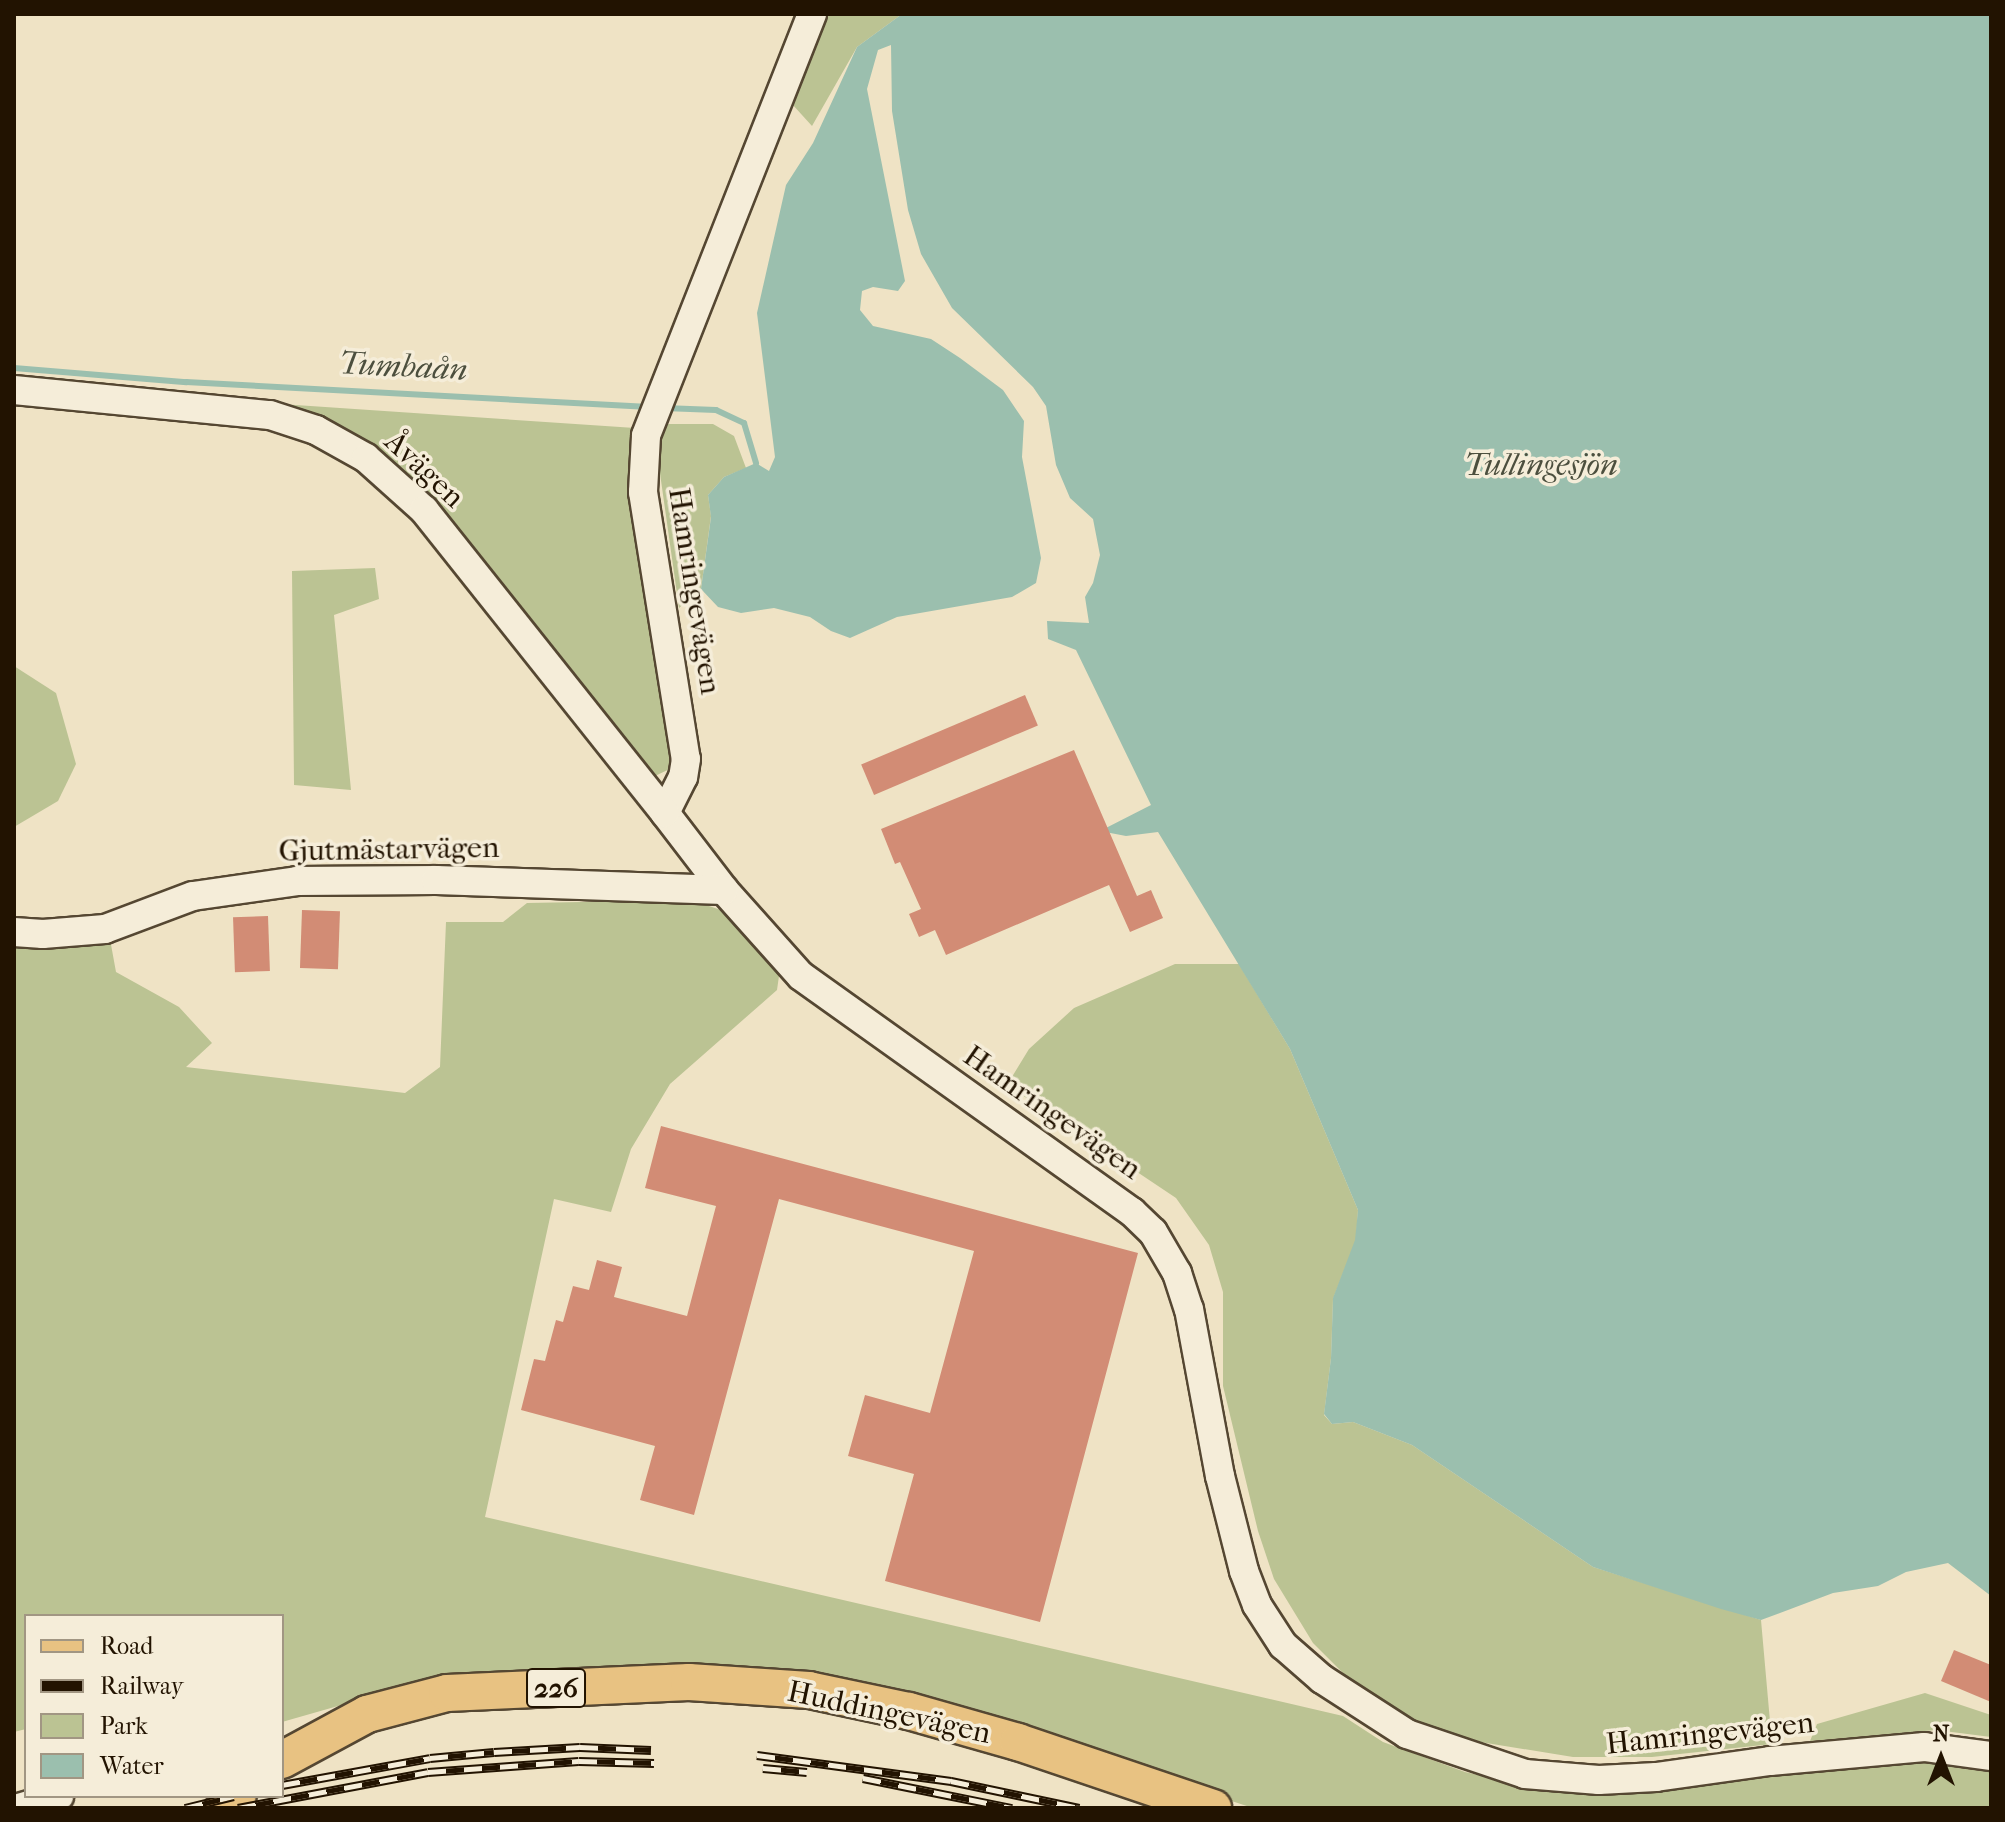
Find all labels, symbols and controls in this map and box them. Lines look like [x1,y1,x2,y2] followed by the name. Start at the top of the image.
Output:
[338,344,468,390] water label: Tumbaån
[377,424,471,516] street label: Åvägen
[1464,446,1618,484] water label: Tullingesjön
[660,485,728,697] street label: Hamringevägen
[278,830,500,870] street label: Gjutmästarvägen
[956,1038,1148,1188] street label: Hamringevägen
[24,1614,284,1798] legend
[100,1632,153,1660] text: Road
[526,1664,586,1712] road number: 226
[100,1672,183,1700] text: Railway
[784,1674,994,1752] street label: Huddingevägen
[1604,1705,1816,1763] street label: Hamringevägen
[100,1712,148,1740] text: Park
[1901,1718,1981,1798] north arrow
[1933,1721,1949,1747] text: N
[100,1752,164,1780] text: Water

